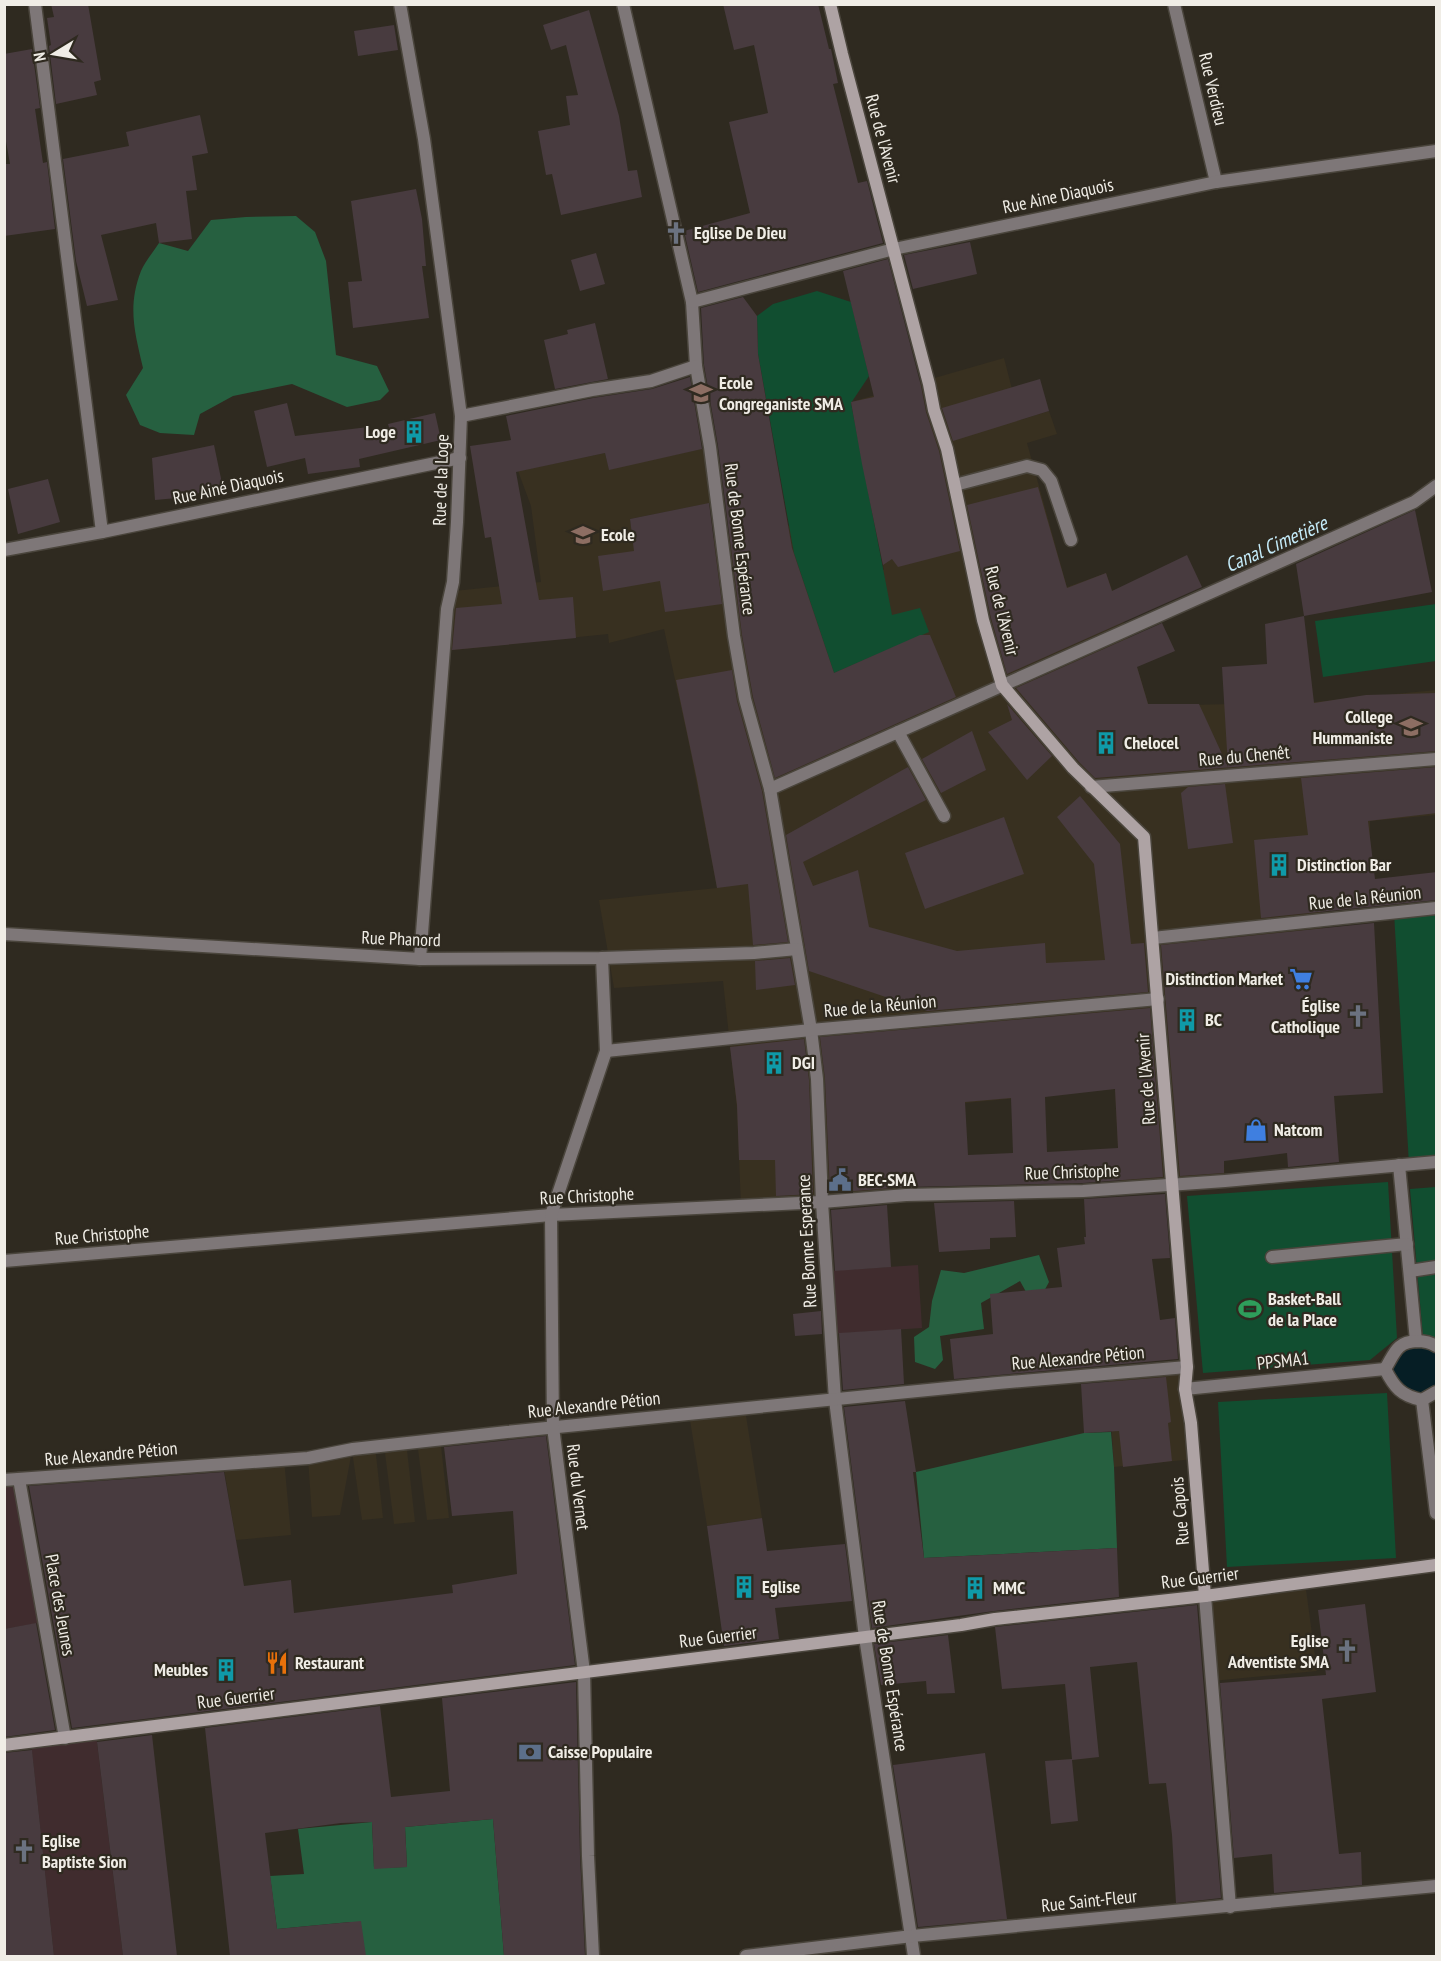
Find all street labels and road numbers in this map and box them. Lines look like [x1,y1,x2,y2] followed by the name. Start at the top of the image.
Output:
[1194,50,1233,128] street label: Rue Verdieu
[861,92,906,186] street label: Rue de l'Avenir
[1000,173,1115,218] street label: Rue Aine Diaquois
[427,434,454,526] street label: Rue de la Loge
[720,462,761,616] street label: Rue de Bonne Espérance
[170,464,285,509] street label: Rue Ainé Diaquois
[980,564,1025,658] street label: Rue de l'Avenir
[1198,740,1290,771] street label: Rue du Chenêt
[1308,880,1422,915] street label: Rue de la Réunion
[361,926,441,951] street label: Rue Phanord
[823,989,937,1022] street label: Rue de la Réunion
[1131,1033,1160,1125] street label: Rue de l'Avenir
[1024,1158,1120,1185] street label: Rue Christophe
[792,1174,821,1308] street label: Rue Bonne Esperance
[539,1182,635,1209] street label: Rue Christophe
[54,1219,150,1250] street label: Rue Christophe
[1011,1340,1145,1375] street label: Rue Alexandre Pétion
[1256,1346,1310,1375] street label: PPSMA1
[527,1386,661,1423] street label: Rue Alexandre Pétion
[44,1436,178,1471] street label: Rue Alexandre Pétion
[562,1442,595,1531] street label: Rue du Vernet
[1165,1476,1194,1546] street label: Rue Capois
[40,1552,81,1658] street label: Place des Jeunes
[1160,1561,1240,1594] street label: Rue Guerrier
[867,1599,914,1753] street label: Rue de Bonne Espérance
[678,1620,758,1653] street label: Rue Guerrier
[196,1681,276,1714] street label: Rue Guerrier
[1040,1884,1138,1917] street label: Rue Saint-Fleur

